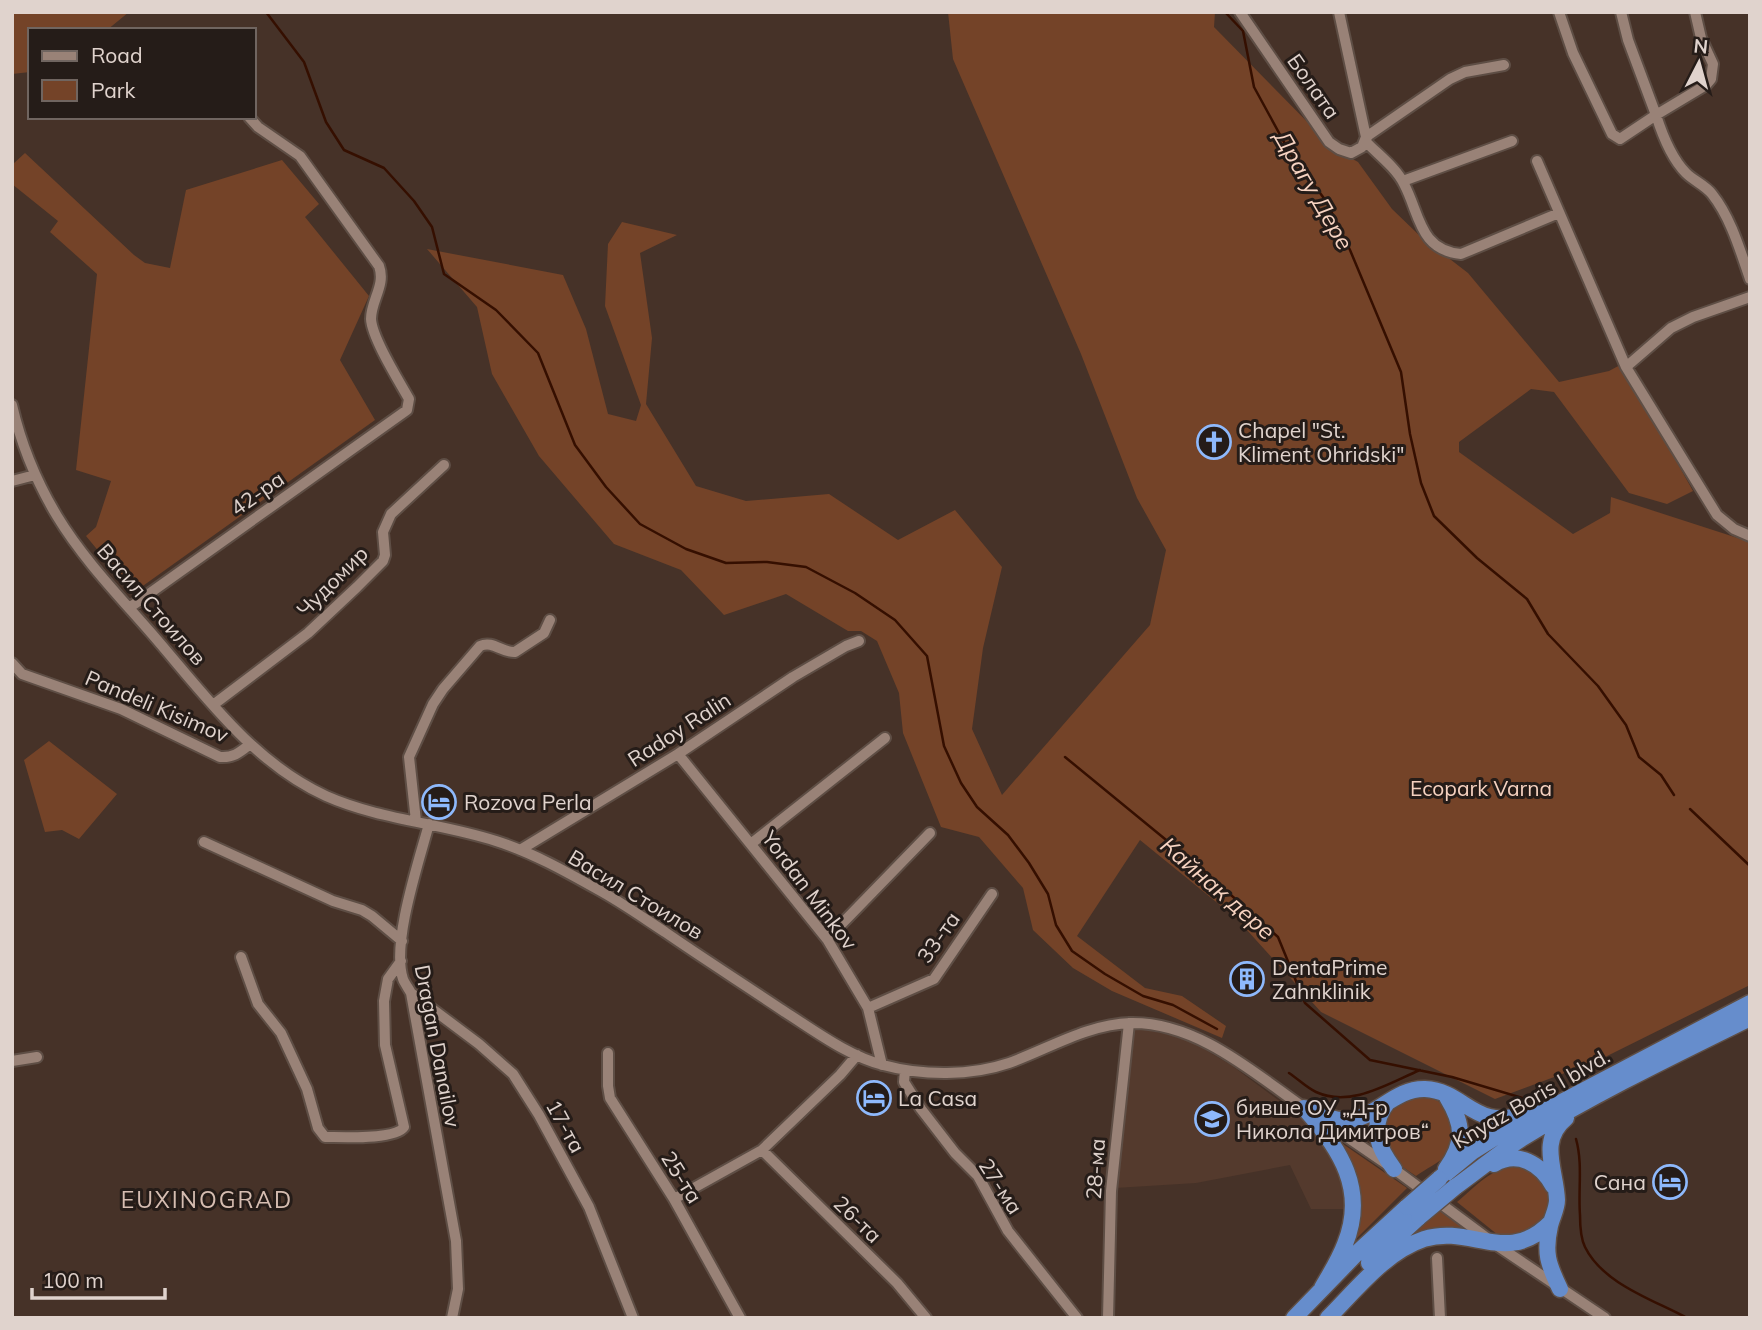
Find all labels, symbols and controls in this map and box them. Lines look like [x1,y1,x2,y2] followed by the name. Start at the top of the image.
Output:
[28,28,256,119] legend
[1664,28,1734,98] north arrow
[1692,33,1709,59] text: N
[91,42,142,68] text: Road
[1282,48,1346,124] street label: Болата
[91,77,135,103] text: Park
[1267,123,1360,255] water label: Драгу Дере
[1238,417,1405,467] place label: Chapel "St. Kliment Ohridski"
[1195,423,1233,461] church icon: Chapel "St. Kliment Ohridski"
[225,465,289,521] street label: 42-ра
[92,538,212,670] street label: Васил Стоилов
[291,540,373,622] street label: Чудомир
[82,664,232,748] street label: Pandeli Kisimov
[623,686,735,772] street label: Radoy Ralin
[1410,775,1552,801] park label: Ecopark Varna
[420,783,458,821] hotel icon: Rozova Perla
[464,789,592,815] place label: Rozova Perla
[756,825,863,955] street label: Yordan Minkov
[1155,830,1281,946] water label: Кайнак дере
[564,844,708,944] street label: Васил Стоилов
[911,906,965,968] street label: 33-та
[1272,954,1387,1004] place label: DentaPrime Zahnklinik
[1228,960,1266,998] building icon: DentaPrime Zahnklinik
[409,963,467,1129] street label: Dragan Danailov
[1448,1042,1614,1154] street label: Knyaz Boris I blvd.
[855,1079,893,1117] hotel icon: La Casa
[898,1085,977,1111] place label: La Casa
[1236,1094,1429,1144] place label: бивше ОУ „Д-р Никола Димитров“
[541,1095,591,1157] street label: 17-та
[1193,1100,1231,1138] school or university icon: бивше ОУ „Д-р Никола Димитров“
[1080,1138,1110,1200] street label: 28-ма
[656,1146,708,1208] street label: 25-та
[973,1153,1029,1219] street label: 27-ма
[1651,1163,1689,1201] hotel icon: Сана
[1594,1169,1646,1195] place label: Сана
[121,1185,293,1214] district label: EUXINOGRAD
[829,1190,887,1248] street label: 26-та
[32,1256,164,1300] scale bar
[42,1267,104,1293] text: 100 m

